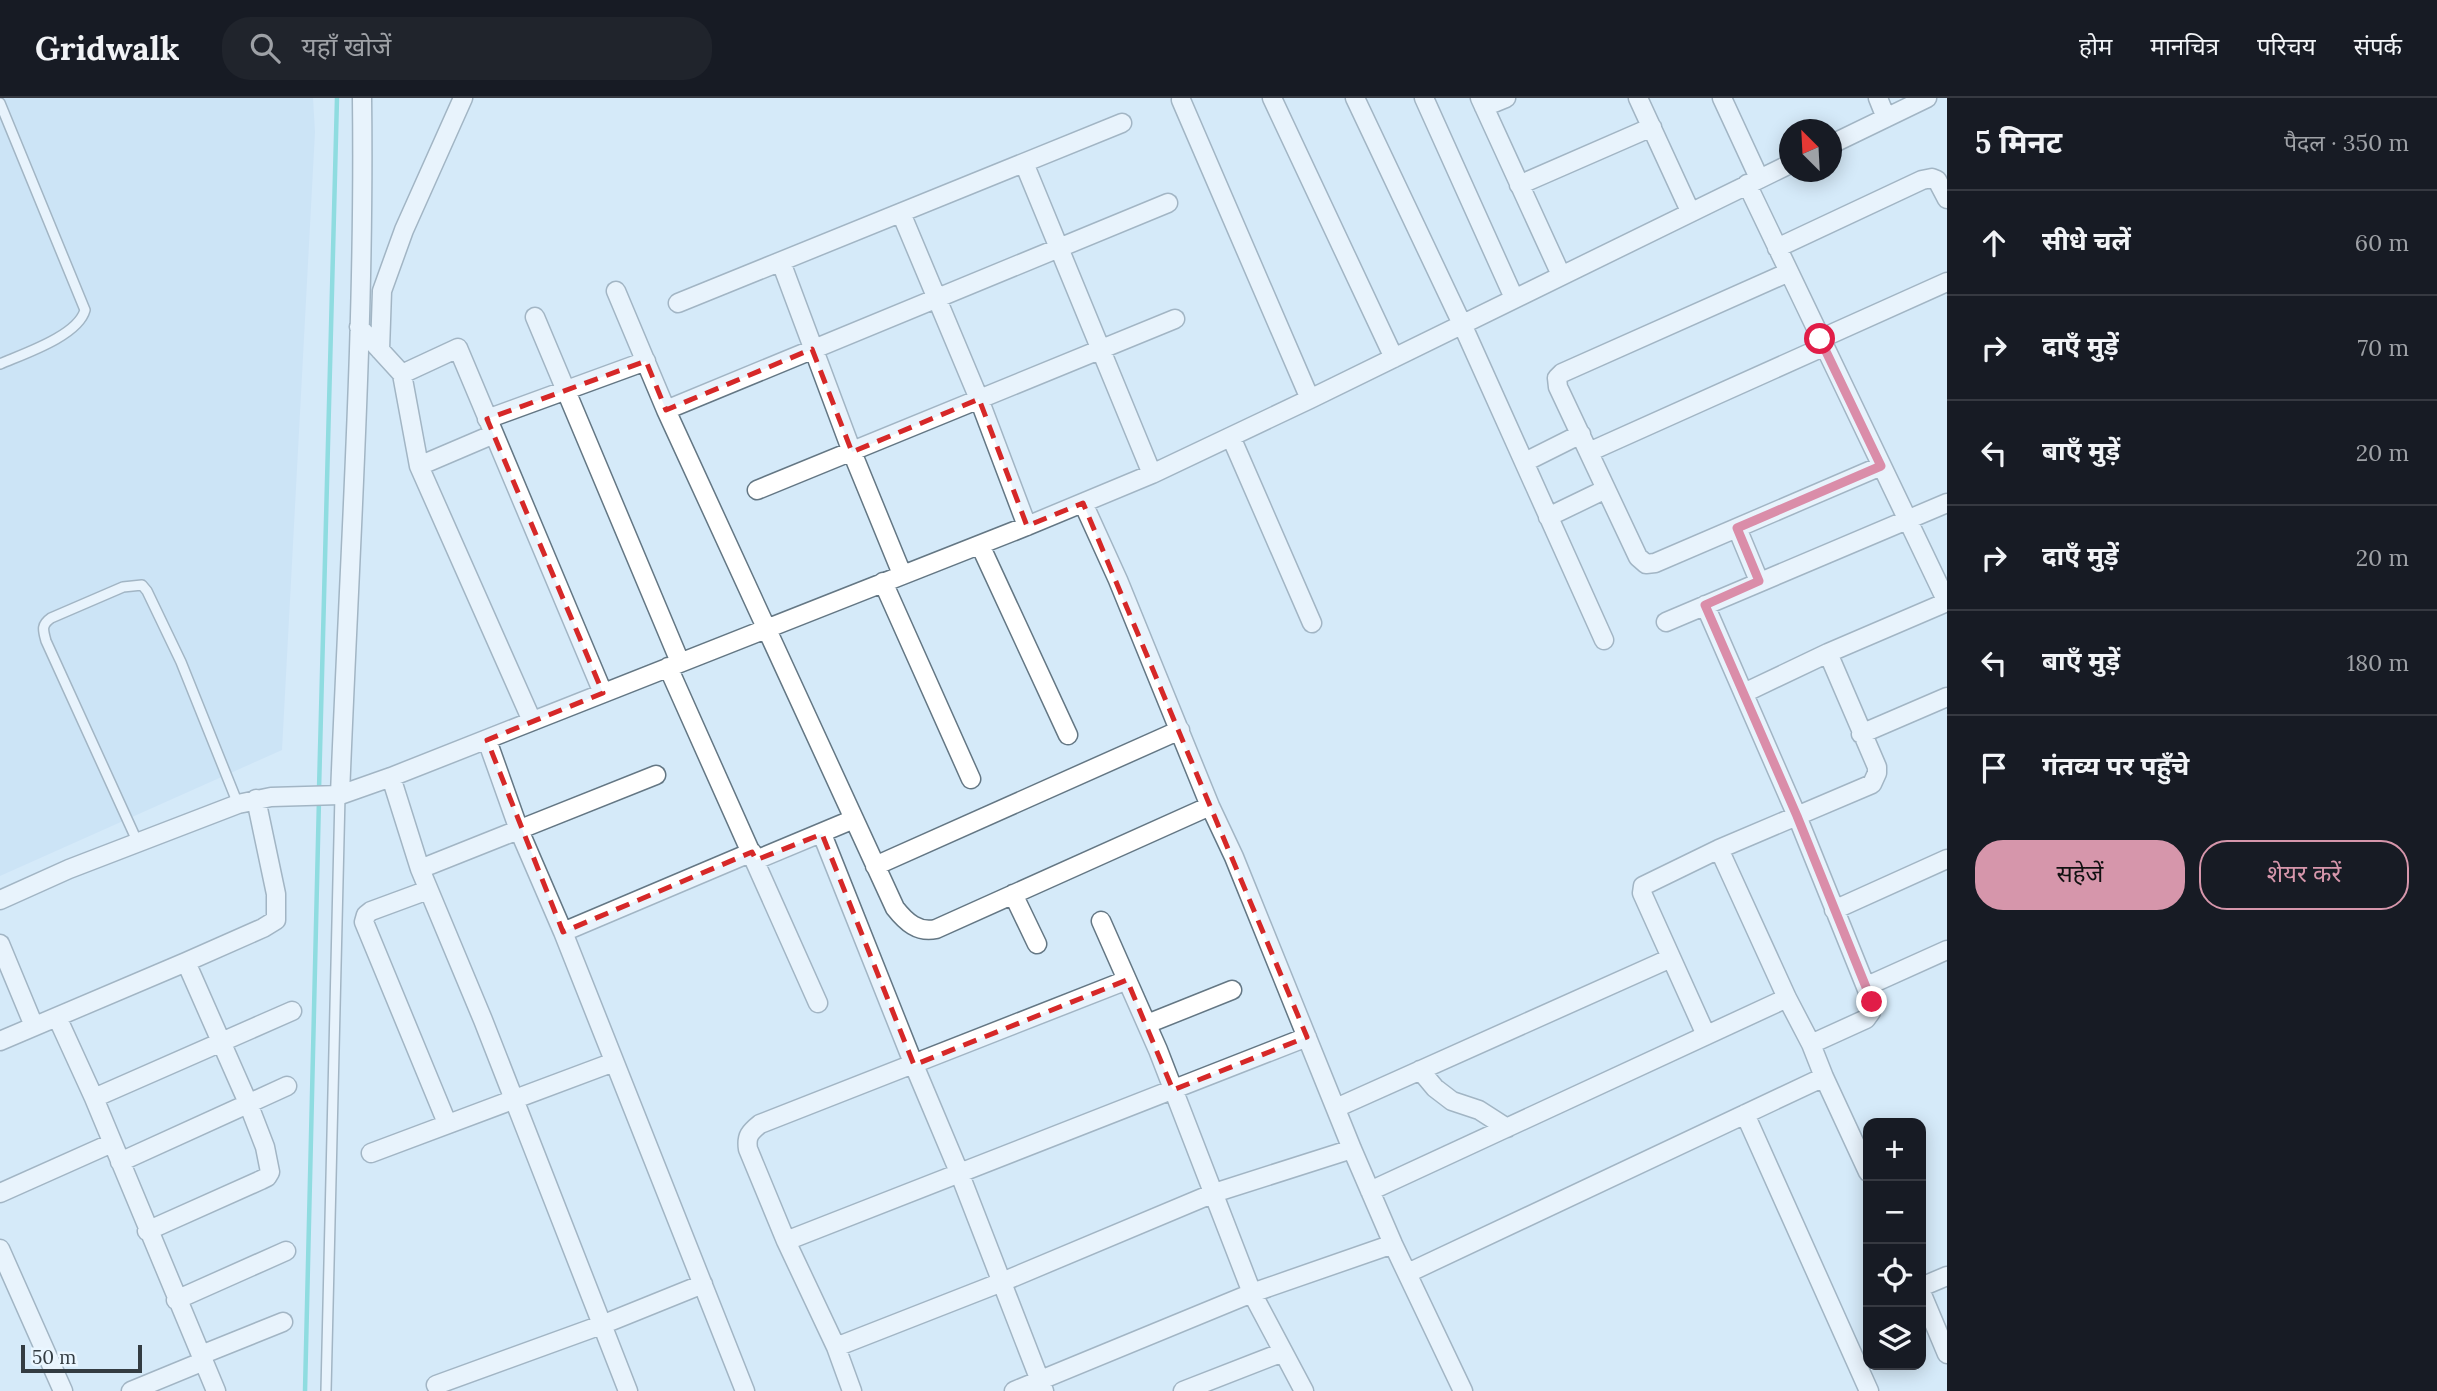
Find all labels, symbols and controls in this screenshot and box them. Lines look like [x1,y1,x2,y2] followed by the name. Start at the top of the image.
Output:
[222,17,712,80] search box
[35,27,180,69] text: Gridwalk
[246,29,284,67] icon: search
[302,30,391,63] text: यहाँ खोजें
[2079,31,2112,62] text: होम
[2150,31,2219,62] text: मानचित्र
[2257,31,2316,62] text: परिचय
[2354,31,2402,62] text: संपर्क
[1779,119,1842,182] north arrow
[1975,123,2062,161] text: 5 मिनट
[2284,128,2409,157] text: पैदल · 350 m
[1975,224,2013,262] icon: ahead
[2042,224,2131,257] text: सीधे चलें
[2355,228,2409,257] text: 60 m
[1804,323,1835,354] route start
[1975,329,2013,367] icon: right
[2042,329,2119,362] text: दाएँ मुड़ें
[2358,333,2409,362] text: 70 m
[1975,434,2013,472] icon: left
[2042,434,2120,467] text: बाएँ मुड़ें
[2356,438,2409,467] text: 20 m
[1975,539,2013,577] icon: right
[2042,539,2119,572] text: दाएँ मुड़ें
[2356,543,2409,572] text: 20 m
[1975,644,2013,682] icon: left
[2042,644,2120,677] text: बाएँ मुड़ें
[2347,648,2409,677] text: 180 m
[1975,749,2013,787] icon: arrive
[2042,749,2189,782] text: गंतव्य पर पहुँचे
[1975,840,2185,910] button: सहेजें
[2199,840,2409,910] button: शेयर करें
[1856,986,1887,1017] route end
[1863,1118,1926,1370] map controls
[1863,1118,1926,1181] button: +
[1863,1181,1926,1244] button: −
[1863,1244,1926,1307] button: locate
[1863,1307,1926,1370] button: layers
[21,1342,142,1374] scale bar
[32,1345,76,1369] text: 50 m

